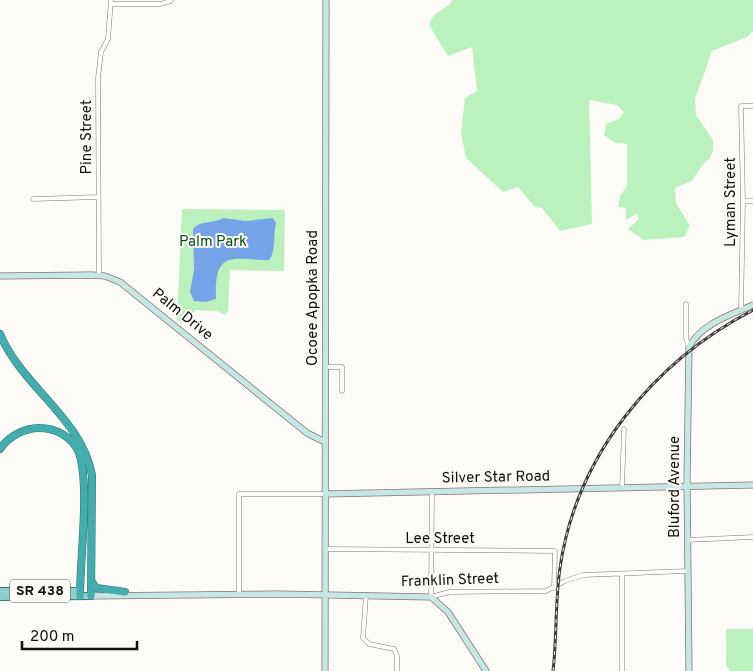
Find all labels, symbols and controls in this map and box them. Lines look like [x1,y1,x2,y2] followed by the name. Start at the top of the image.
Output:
[78,100,97,174] street label: Pine Street
[722,157,741,247] street label: Lyman Street
[304,230,323,366] street label: Ocoee Apopka Road
[179,233,247,252] park label: Palm Park
[148,285,216,345] street label: Palm Drive
[666,436,685,538] street label: Bluford Avenue
[442,468,550,488] street label: Silver Star Road
[405,530,475,549] street label: Lee Street
[401,570,499,592] street label: Franklin Street
[10,580,70,602] road number: SR 438
[22,618,138,650] scale bar
[30,628,75,647] text: 200 m

